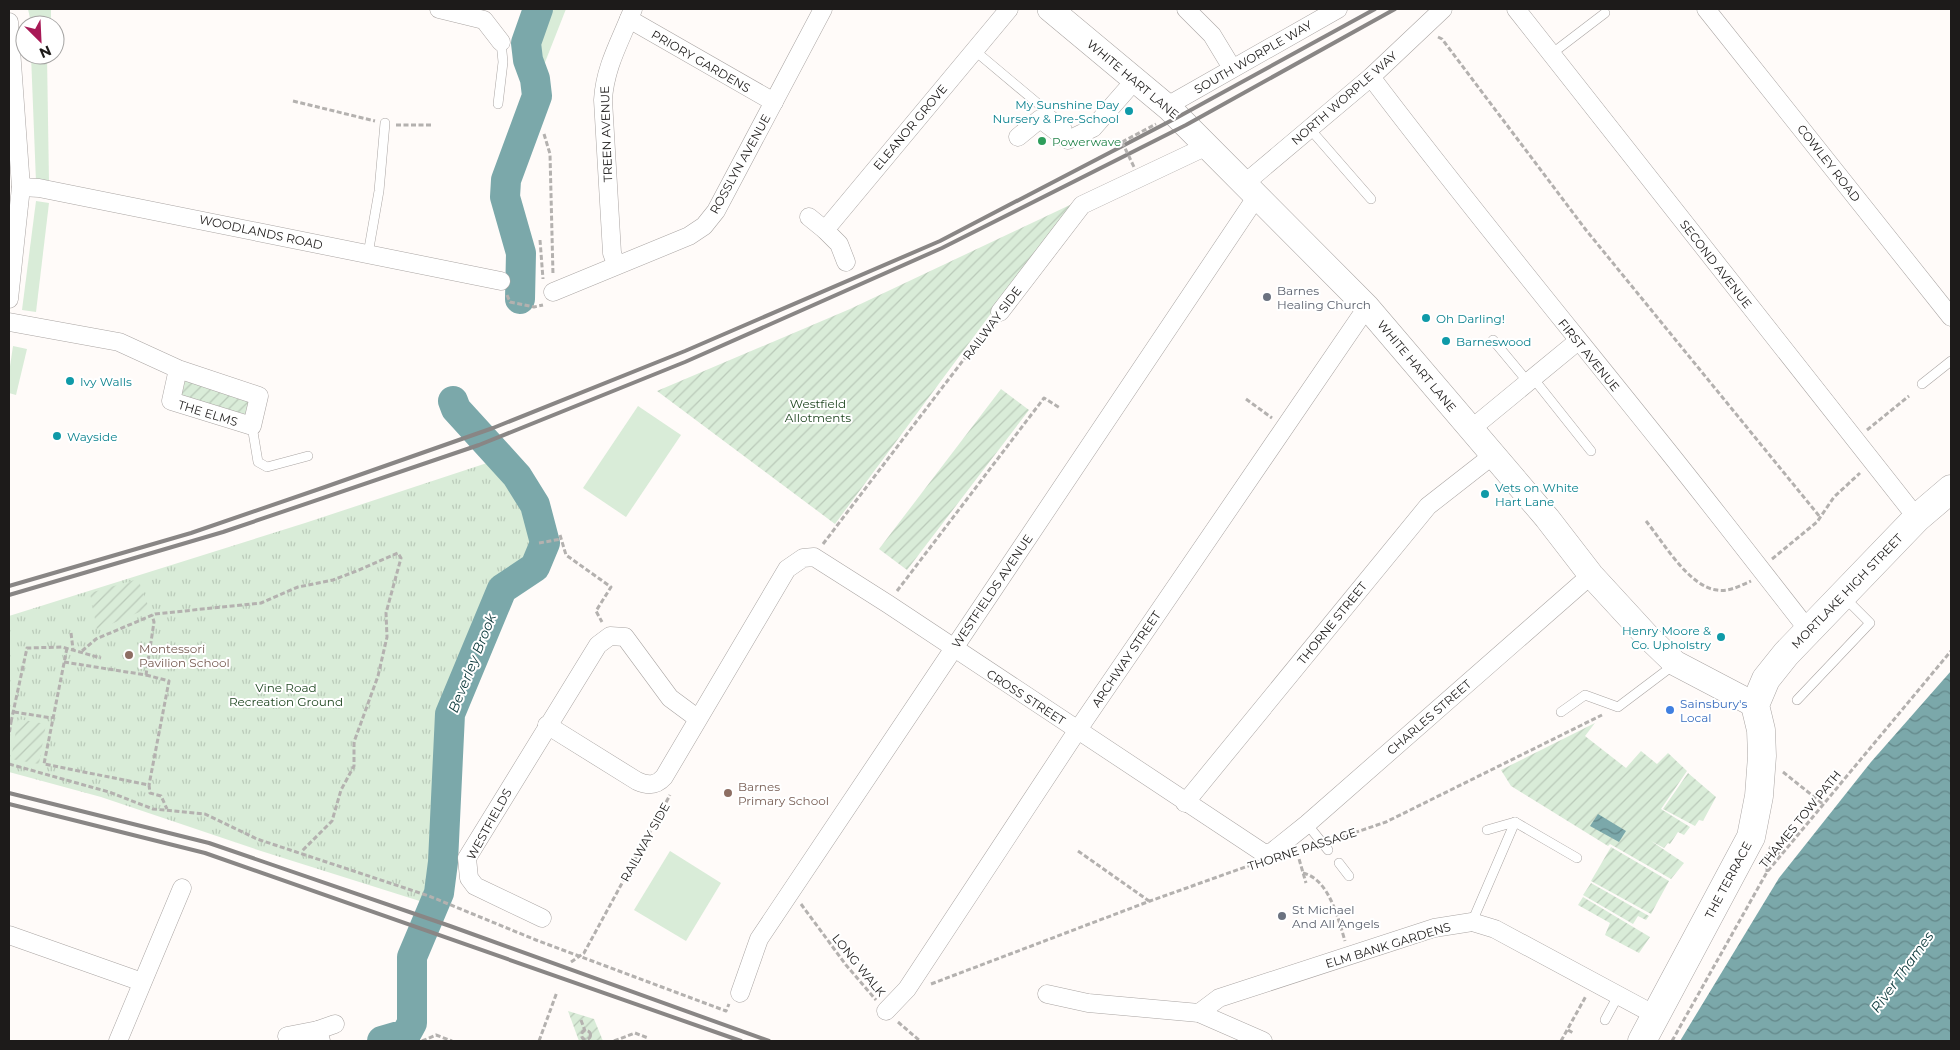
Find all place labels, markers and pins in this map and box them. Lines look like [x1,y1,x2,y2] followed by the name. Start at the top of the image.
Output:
[993,97,1119,126] place label: My Sunshine Day Nursery & Pre-School
[1123,105,1135,117] marker: My Sunshine Day Nursery & Pre-School
[1052,134,1121,149] place label: Powerwave
[1036,135,1048,147] marker: Powerwave
[1277,283,1371,312] place label: Barnes Healing Church
[1261,291,1273,303] marker: Barnes Healing Church
[1436,311,1505,326] place label: Oh Darling!
[1420,312,1432,324] marker: Oh Darling!
[1456,334,1532,349] place label: Barneswood
[1440,335,1452,347] marker: Barneswood
[80,374,132,389] place label: Ivy Walls
[64,375,76,387] marker: Ivy Walls
[67,429,117,444] place label: Wayside
[51,430,63,442] marker: Wayside
[1495,480,1579,509] place label: Vets on White Hart Lane
[1479,488,1491,500] marker: Vets on White Hart Lane
[1622,623,1711,652] place label: Henry Moore & Co. Upholstry
[1715,631,1727,643] marker: Henry Moore & Co. Upholstry
[139,641,230,670] place label: Montessori Pavilion School
[123,649,135,661] marker: Montessori Pavilion School
[1680,696,1748,725] place label: Sainsbury's Local
[1664,704,1676,716] marker: Sainsbury's Local
[738,779,829,808] place label: Barnes Primary School
[722,787,734,799] marker: Barnes Primary School
[1292,902,1380,931] place label: St Michael And All Angels
[1276,910,1288,922] marker: St Michael And All Angels

